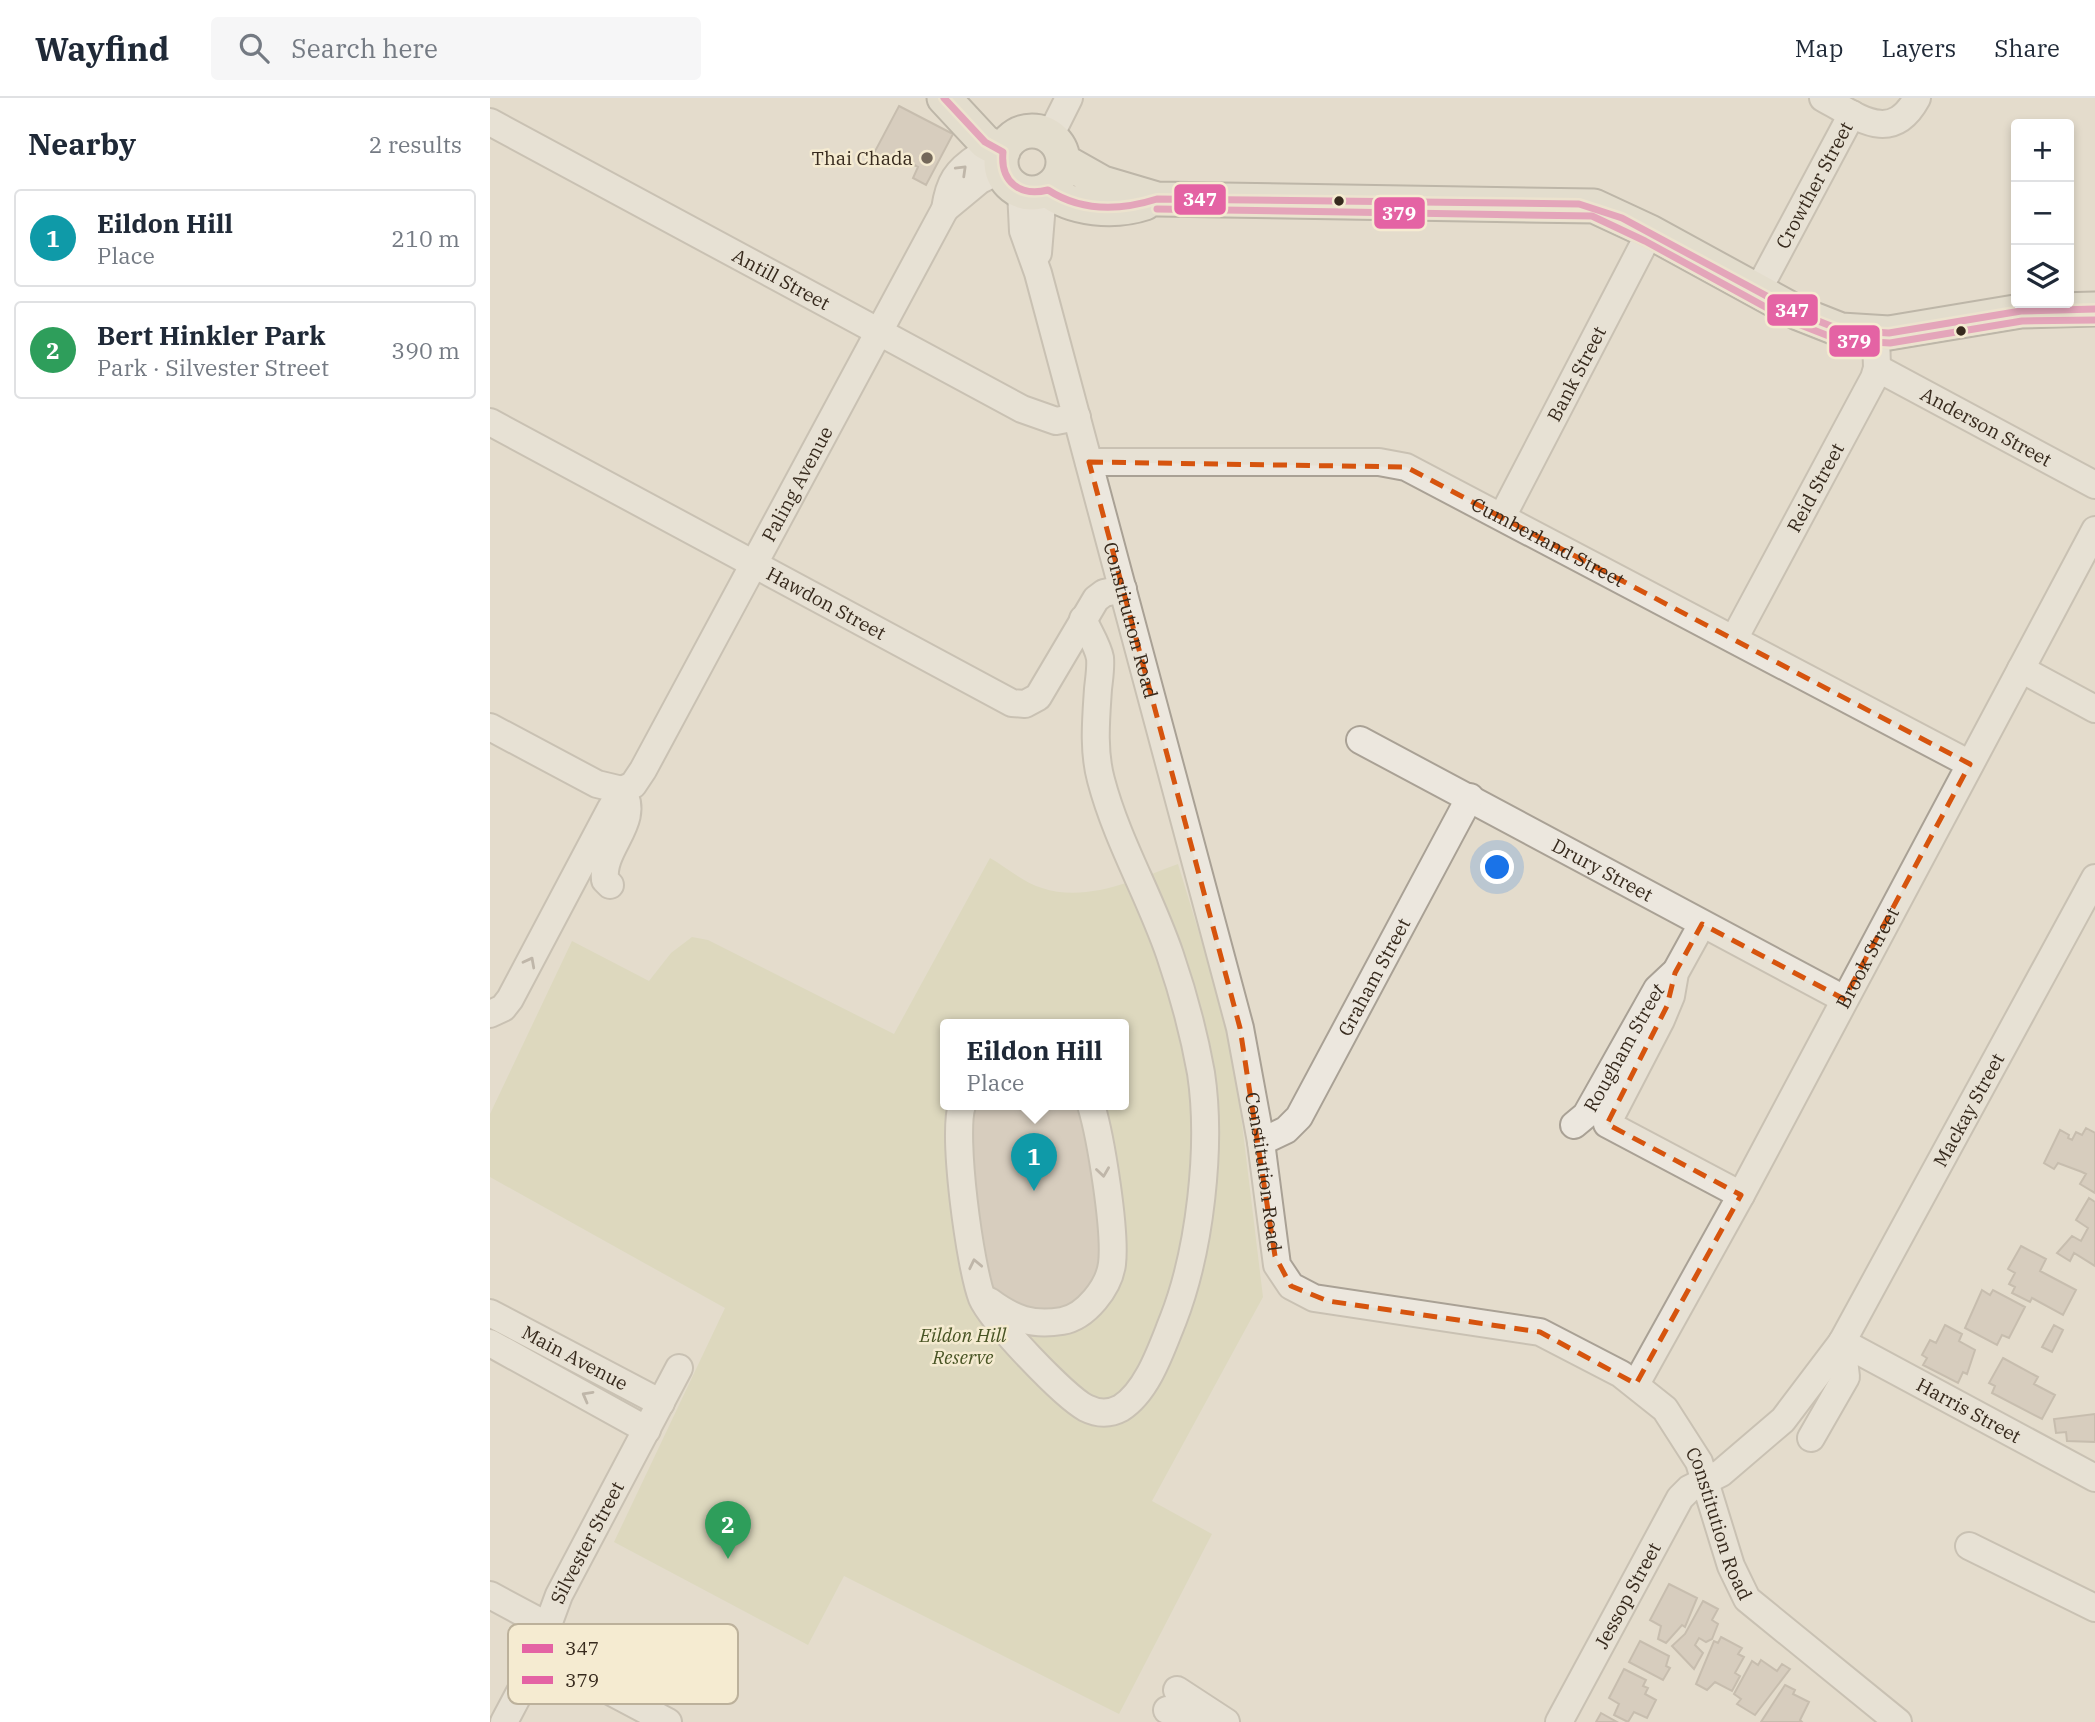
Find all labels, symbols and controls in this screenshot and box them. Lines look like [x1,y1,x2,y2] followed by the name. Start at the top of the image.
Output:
[211,17,701,80] search box
[35,27,169,70] text: Wayfind
[235,29,273,67] icon: search
[291,31,438,65] text: Search here
[1795,32,1843,64] text: Map
[1881,32,1956,64] text: Layers
[1994,32,2060,64] text: Share
[1770,117,1858,253] street label: Crowther Street
[2011,119,2074,308] map controls
[2011,119,2074,182] button: +
[28,124,136,163] text: Nearby
[369,129,462,159] text: 2 results
[812,146,913,170] place label: Thai Chada
[919,150,935,166] marker: Thai Chada
[953,165,966,178] one-way arrow
[2011,182,2074,245] button: −
[1173,183,1227,216] line badge: 347
[1183,187,1217,211] text: 347
[1332,194,1346,208] unlabelled marker
[1373,196,1426,230] line badge: 379
[1382,201,1416,225] text: 379
[97,206,233,240] text: Eildon Hill
[46,223,60,253] text: 1
[391,223,460,253] text: 210 m
[97,240,155,270] text: Place
[728,243,834,315] street label: Antill Street
[2011,245,2074,308] button: layers
[1766,293,1819,327] line badge: 347
[1775,298,1809,322] text: 347
[97,318,325,352] text: Bert Hinkler Park
[1542,322,1611,426] street label: Bank Street
[1828,324,1881,358] line badge: 379
[1954,324,1968,338] unlabelled marker
[1837,329,1871,353] text: 379
[46,335,60,365] text: 2
[391,335,460,365] text: 390 m
[97,352,329,382] text: Park · Silvester Street
[1917,382,2056,472] street label: Anderson Street
[756,422,838,546] street label: Paling Avenue
[1782,438,1849,536] street label: Reid Street
[1467,492,1629,592] street label: Cumberland Street
[1099,539,1163,701] street label: Constitution Road
[762,561,890,645] street label: Hawdon Street
[1548,833,1657,907] street label: Drury Street
[1480,850,1514,884] your location
[1830,903,1904,1013] street label: Brook Street
[1333,913,1415,1040] street label: Graham Street
[522,957,536,969] one-way arrow
[1578,977,1669,1116] street label: Rougham Street
[940,1019,1129,1110] popup
[967,1033,1102,1067] text: Eildon Hill
[1928,1048,2009,1171] street label: Mackay Street
[967,1067,1024,1097] text: Place
[1240,1090,1287,1253] street label: Constitution Road
[1011,1133,1057,1191] pin: 1
[1095,1167,1110,1178] one-way arrow
[968,1258,983,1270] one-way arrow
[518,1320,632,1395] street label: Main Avenue
[919,1323,1007,1369] park label: Eildon Hill Reserve
[1912,1372,2026,1448] street label: Harris Street
[582,1391,595,1404] one-way arrow
[1680,1442,1758,1604] street label: Constitution Road
[545,1477,629,1607] street label: Silvester Street
[705,1501,751,1559] pin: 2
[1589,1538,1666,1653] street label: Jessop Street
[508,1624,738,1704] legend
[565,1636,599,1660] text: 347
[565,1668,599,1692] text: 379

